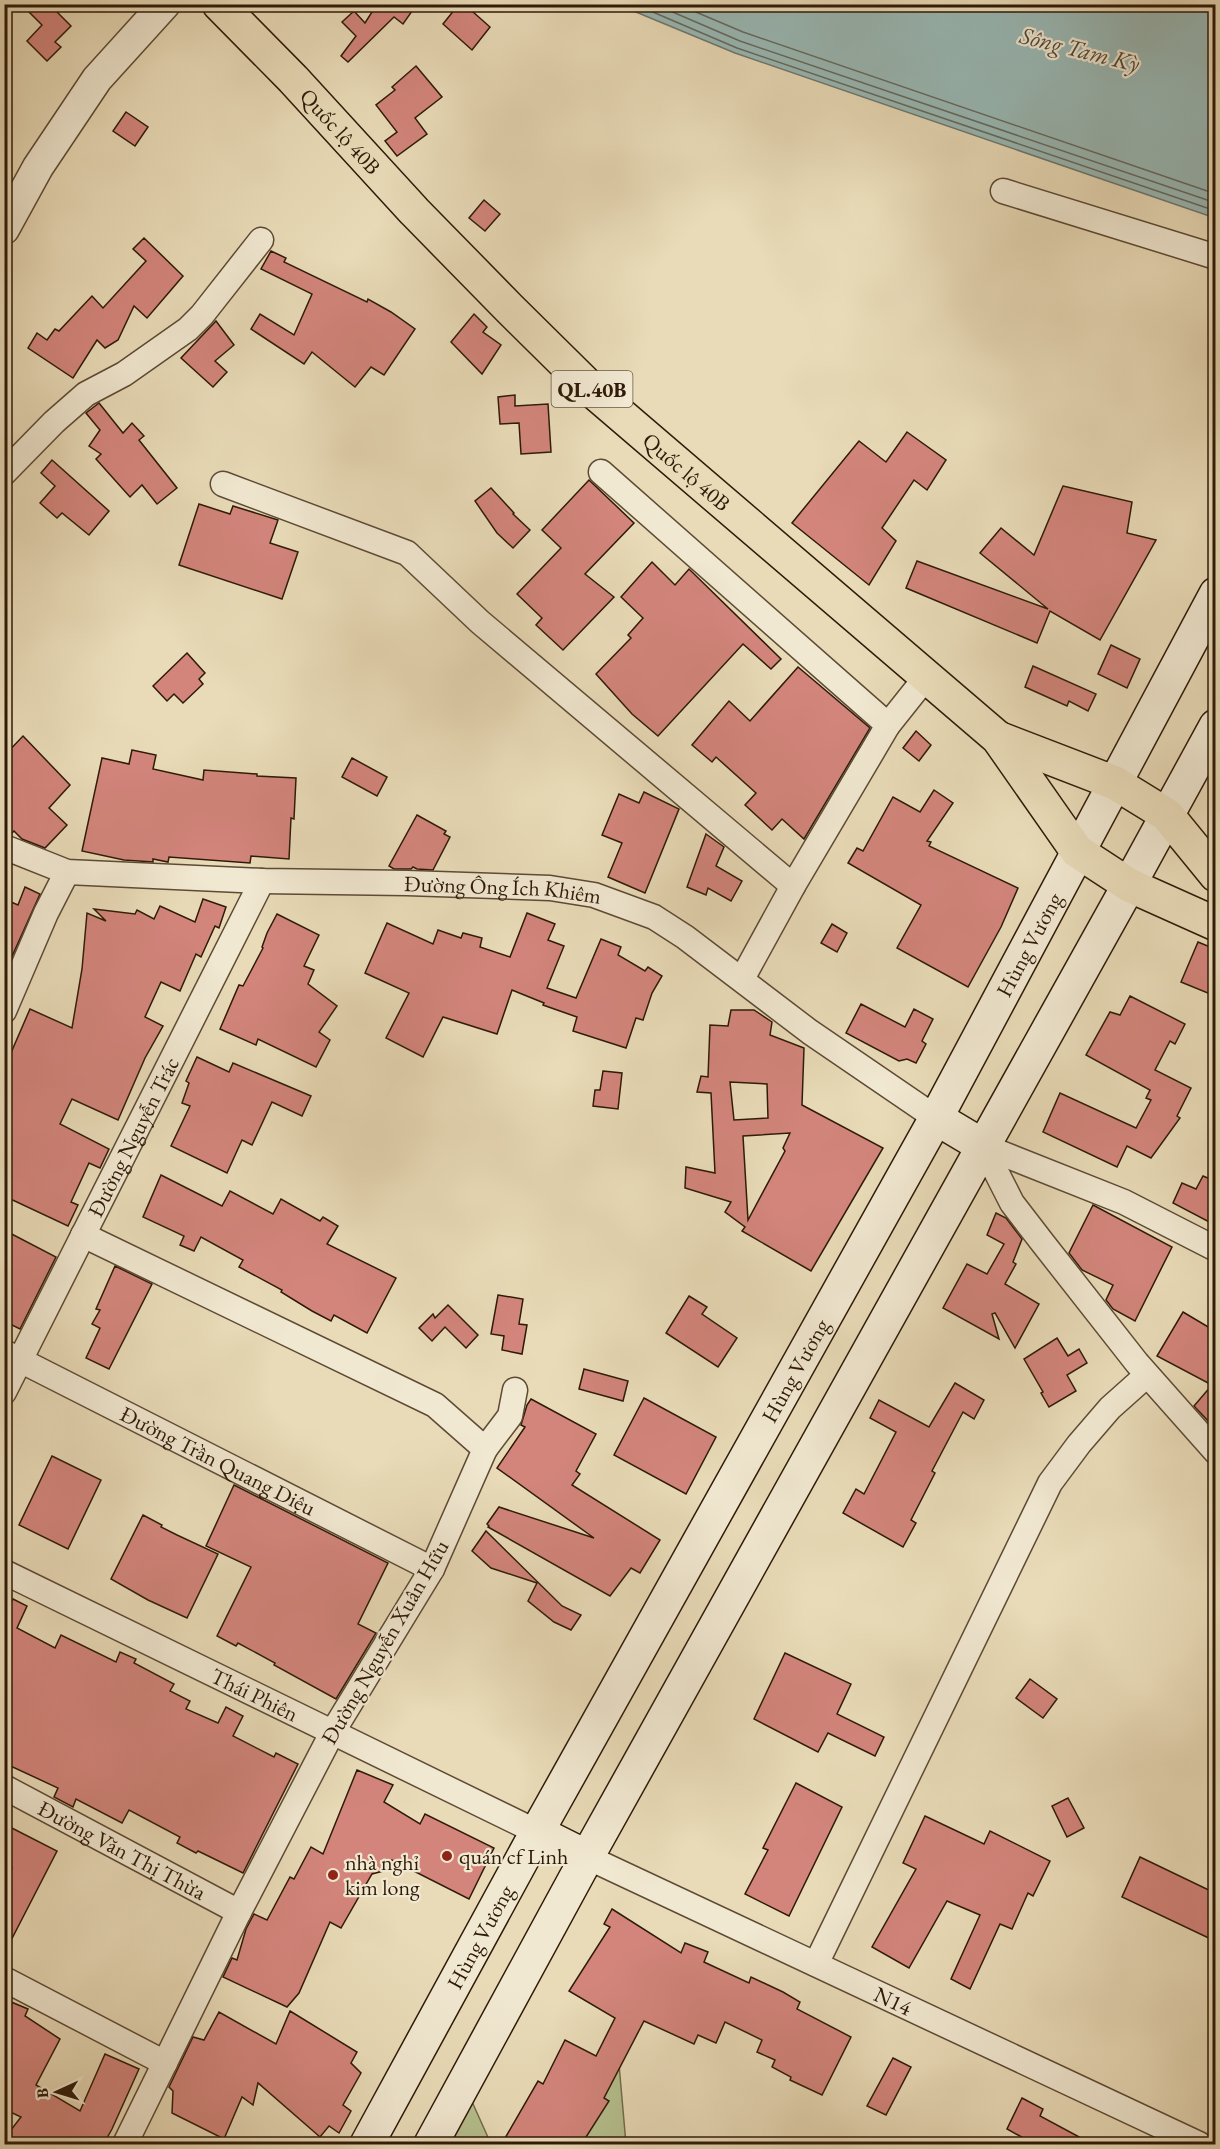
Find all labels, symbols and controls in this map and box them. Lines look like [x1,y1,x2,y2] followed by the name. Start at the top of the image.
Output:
[1016,19,1143,79] water label: Sông Tam Kỳ
[294,82,388,180] street label: Quốc lộ 40B
[552,371,632,407] road number: QL.40B
[637,426,737,518] street label: Quốc lộ 40B
[404,868,603,910] street label: Đường Ông Ích Khiêm
[989,887,1069,1002] street label: Hùng Vương
[80,1052,185,1222] street label: Đường Nguyễn Trác
[754,1313,836,1428] street label: Hùng Vương
[115,1399,321,1522] street label: Đường Trần Quang Diệu
[315,1534,456,1750] street label: Đường Nguyễn Xuân Hữu
[206,1661,304,1728] street label: Thái Phiên
[33,1793,212,1907] street label: Đường Văn Thị Thừa
[459,1842,568,1871] place label: quán cf Linh
[345,1848,420,1902] place label: nhà nghỉ kim long
[440,1849,454,1863] marker: quán cf Linh
[326,1868,340,1882] marker: nhà nghỉ kim long
[440,1879,520,1994] street label: Hùng Vương
[869,1979,917,2022] street label: N14
[27,2062,87,2122] north arrow
[32,2087,53,2099] text: B

